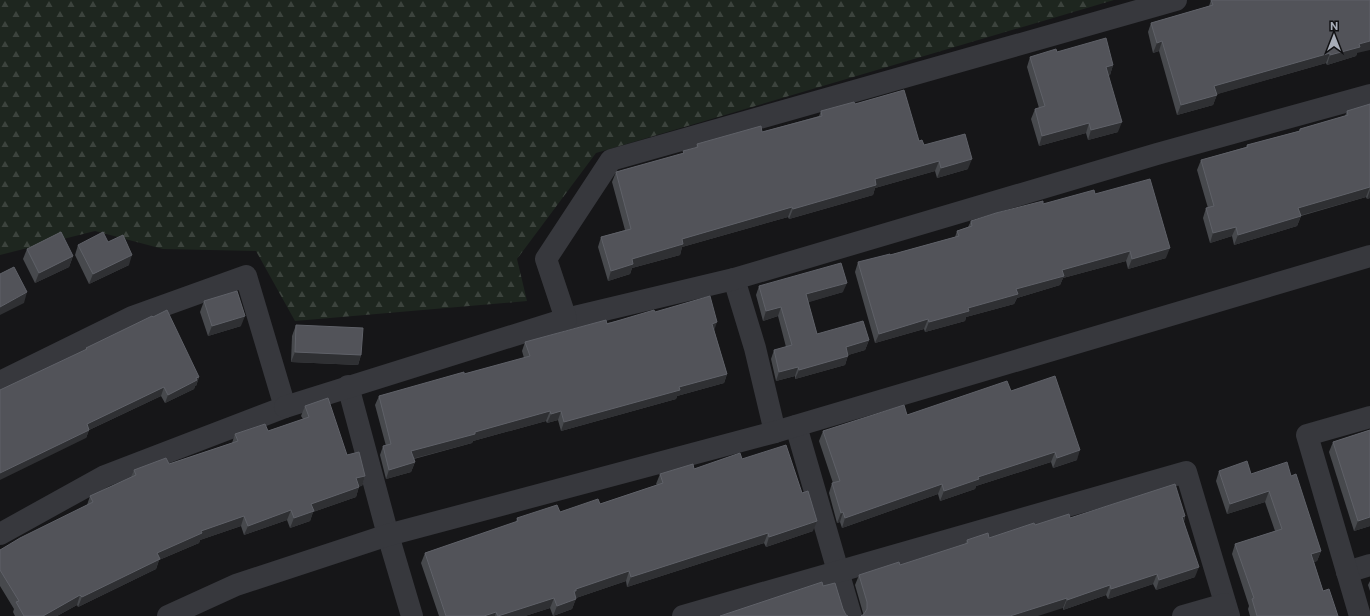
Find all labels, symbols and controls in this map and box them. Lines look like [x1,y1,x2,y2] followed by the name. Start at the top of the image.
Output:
[1314,16,1354,56] north arrow
[1330,19,1338,32] text: N

